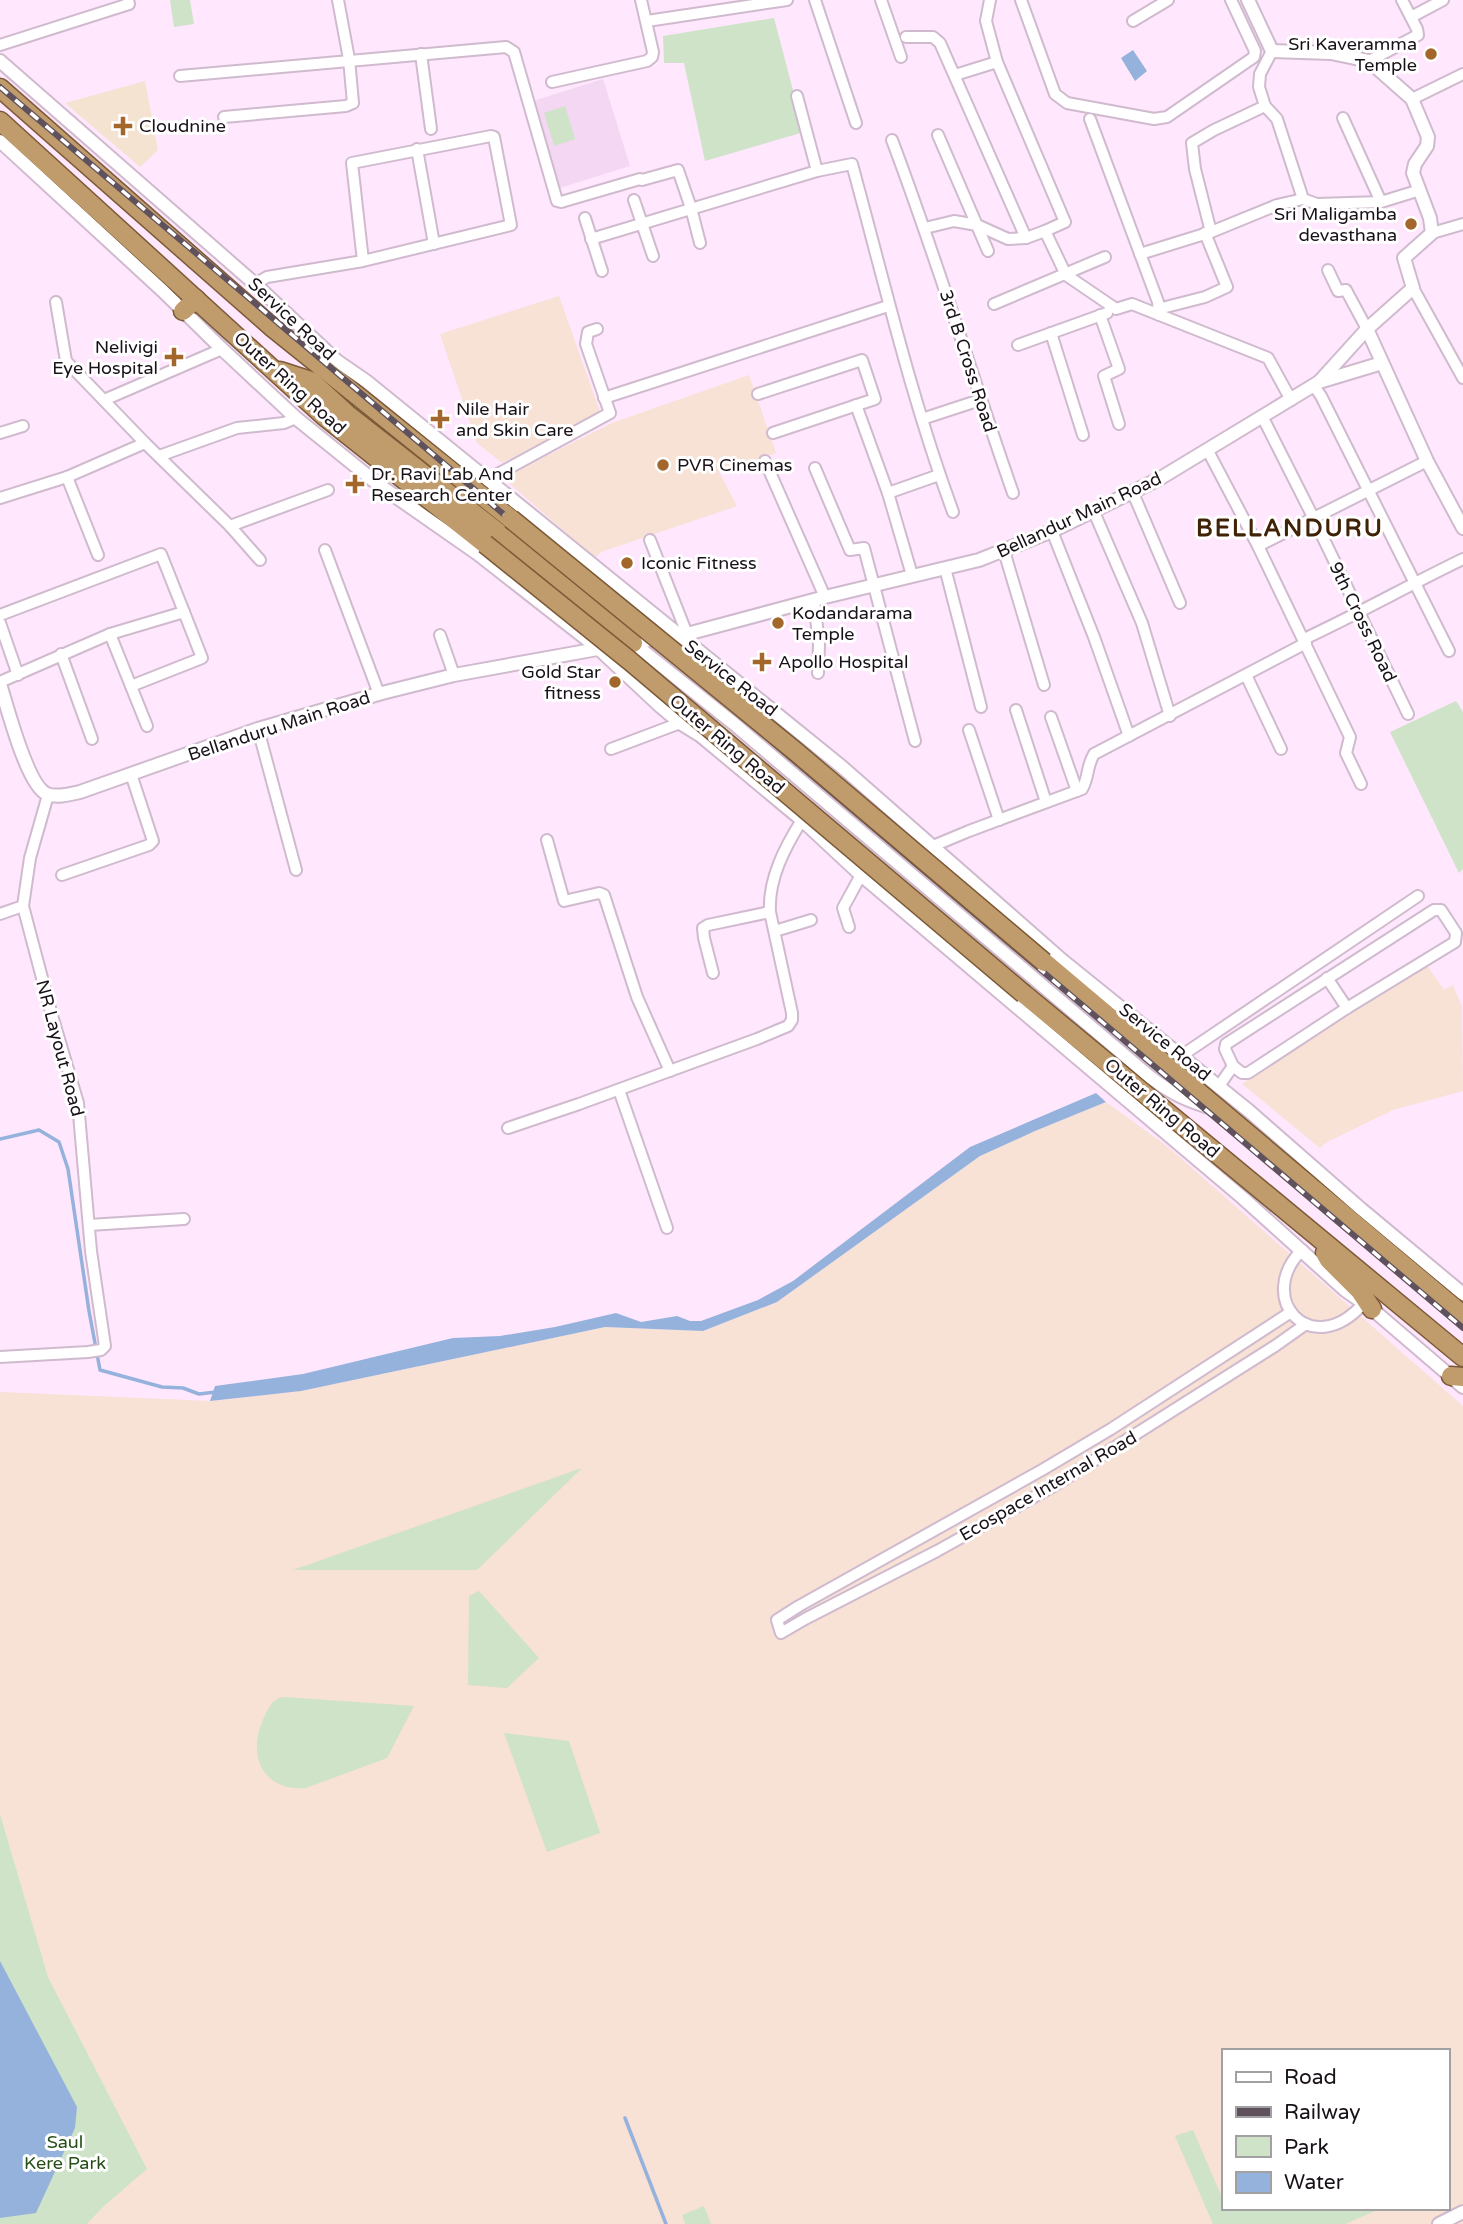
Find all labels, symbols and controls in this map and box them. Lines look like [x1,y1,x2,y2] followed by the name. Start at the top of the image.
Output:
[1288,33,1417,76] place label: Sri Kaveramma Temple
[1423,46,1439,62] marker: Sri Kaveramma Temple
[139,115,226,137] place label: Cloudnine
[113,116,133,136] marker: Cloudnine
[1274,203,1397,246] place label: Sri Maligamba devasthana
[1403,216,1419,232] marker: Sri Maligamba devasthana
[244,273,340,365] street label: Service Road
[935,287,1001,435] street label: 3rd B Cross Road
[229,327,351,439] street label: Outer Ring Road
[52,336,158,379] place label: Nelivigi Eye Hospital
[164,347,184,367] marker: Nelivigi Eye Hospital
[456,398,573,441] place label: Nile Hair and Skin Care
[430,409,450,429] marker: Nile Hair and Skin Care
[677,454,793,476] place label: PVR Cinemas
[655,457,671,473] marker: PVR Cinemas
[371,463,514,506] place label: Dr. Ravi Lab And Research Center
[993,467,1165,563] street label: Bellandur Main Road
[345,474,365,494] marker: Dr. Ravi Lab And Research Center
[1196,514,1384,543] district label: BELLANDURU
[641,552,757,574] place label: Iconic Fitness
[619,555,635,571] marker: Iconic Fitness
[1324,558,1402,686] street label: 9th Cross Road
[792,602,913,645] place label: Kodandarama Temple
[770,615,786,631] marker: Kodandarama Temple
[680,635,782,721] street label: Service Road
[778,651,908,673] place label: Apollo Hospital
[752,652,772,672] marker: Apollo Hospital
[521,661,601,704] place label: Gold Star fitness
[607,674,623,690] marker: Gold Star fitness
[185,686,373,766] street label: Bellanduru Main Road
[665,689,789,799] street label: Outer Ring Road
[31,977,89,1119] street label: NR Layout Road
[1115,998,1215,1086] street label: Service Road
[1100,1053,1224,1163] street label: Outer Ring Road
[955,1426,1141,1546] street label: Ecospace Internal Road
[1222,2049,1449,2210] legend
[1284,2065,1337,2090] text: Road
[1284,2100,1361,2125] text: Railway
[24,2131,106,2174] park label: Saul Kere Park
[1284,2135,1329,2160] text: Park
[1284,2170,1344,2195] text: Water

